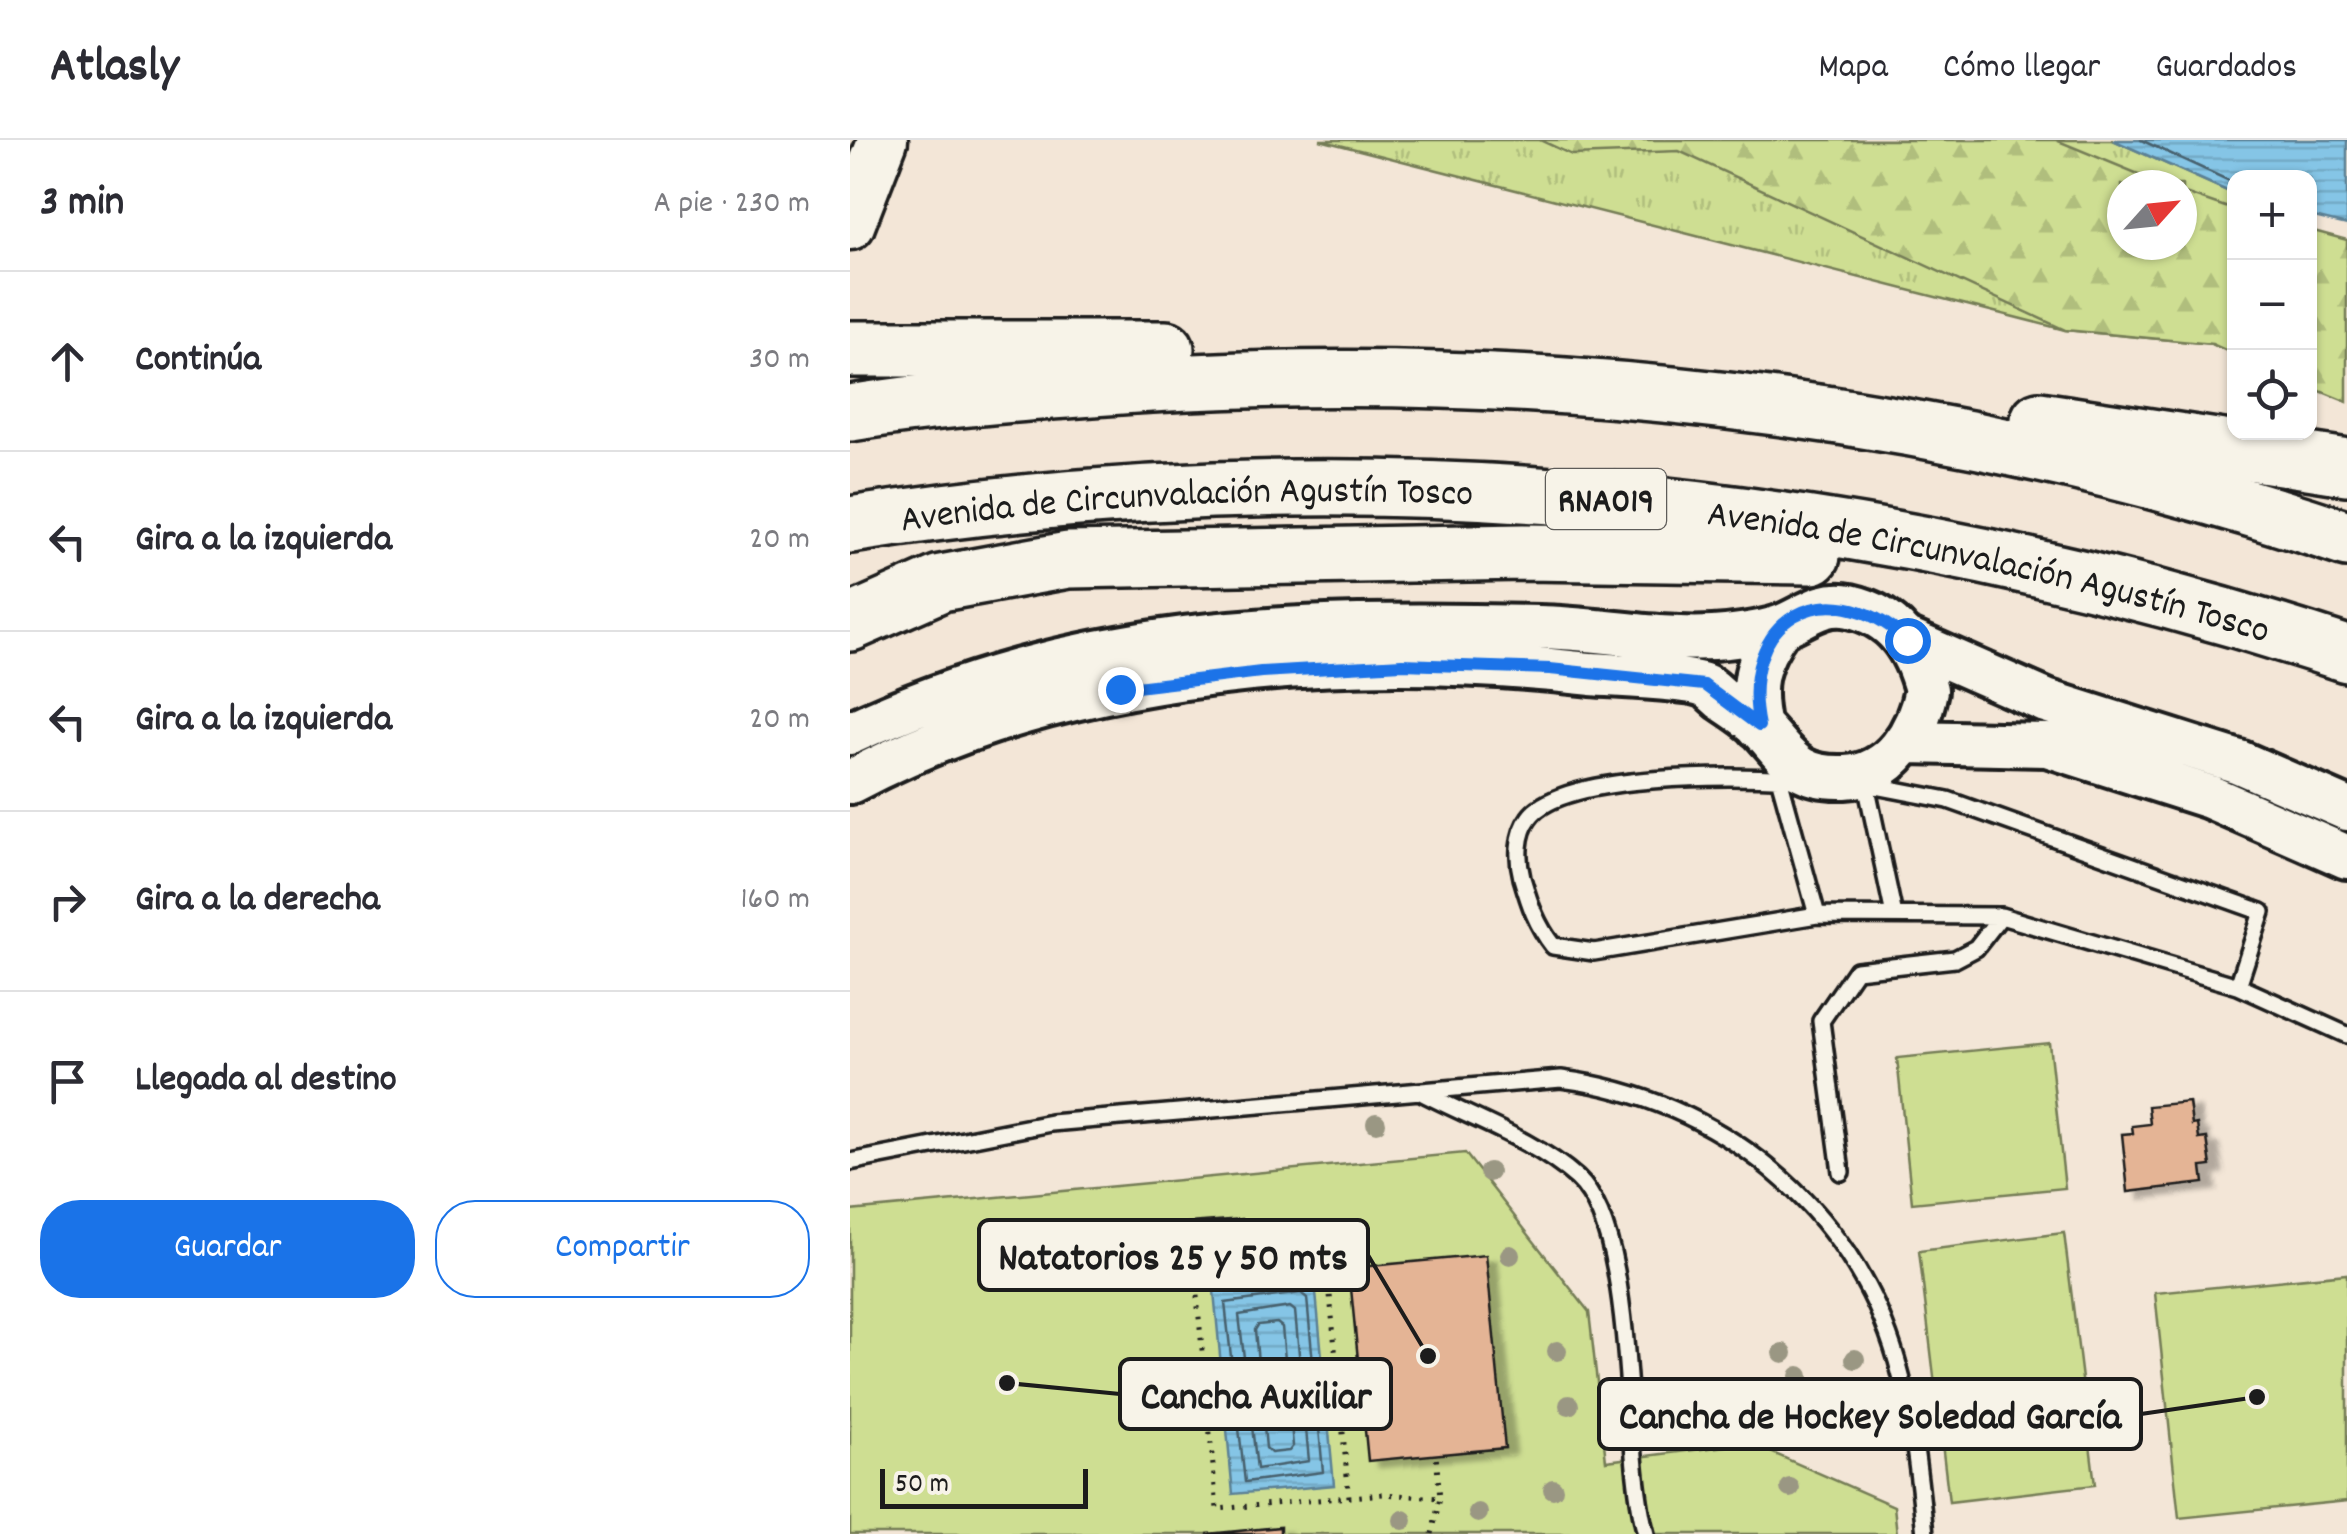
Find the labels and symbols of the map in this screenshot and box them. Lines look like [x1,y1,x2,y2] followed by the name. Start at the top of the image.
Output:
[2107,170,2197,260] north arrow
[897,466,1474,550] street label: Avenida de Circunvalación Agustín Tosco
[1546,469,1666,529] road number: RNA019
[1704,489,2276,661] street label: Avenida de Circunvalación Agustín Tosco
[1885,618,1931,664] route start
[1098,667,1144,713] route end
[979,1220,1368,1290] callout: Natatorios 25 y 50 mts
[998,1233,1348,1290] text: Natatorios 25 y 50 mts
[1120,1359,1391,1429] callout: Cancha Auxiliar
[1141,1372,1373,1429] text: Cancha Auxiliar
[1599,1379,2141,1449] callout: Cancha de Hockey Soledad García
[1619,1392,2123,1449] text: Cancha de Hockey Soledad García
[880,1464,1088,1508] scale bar

